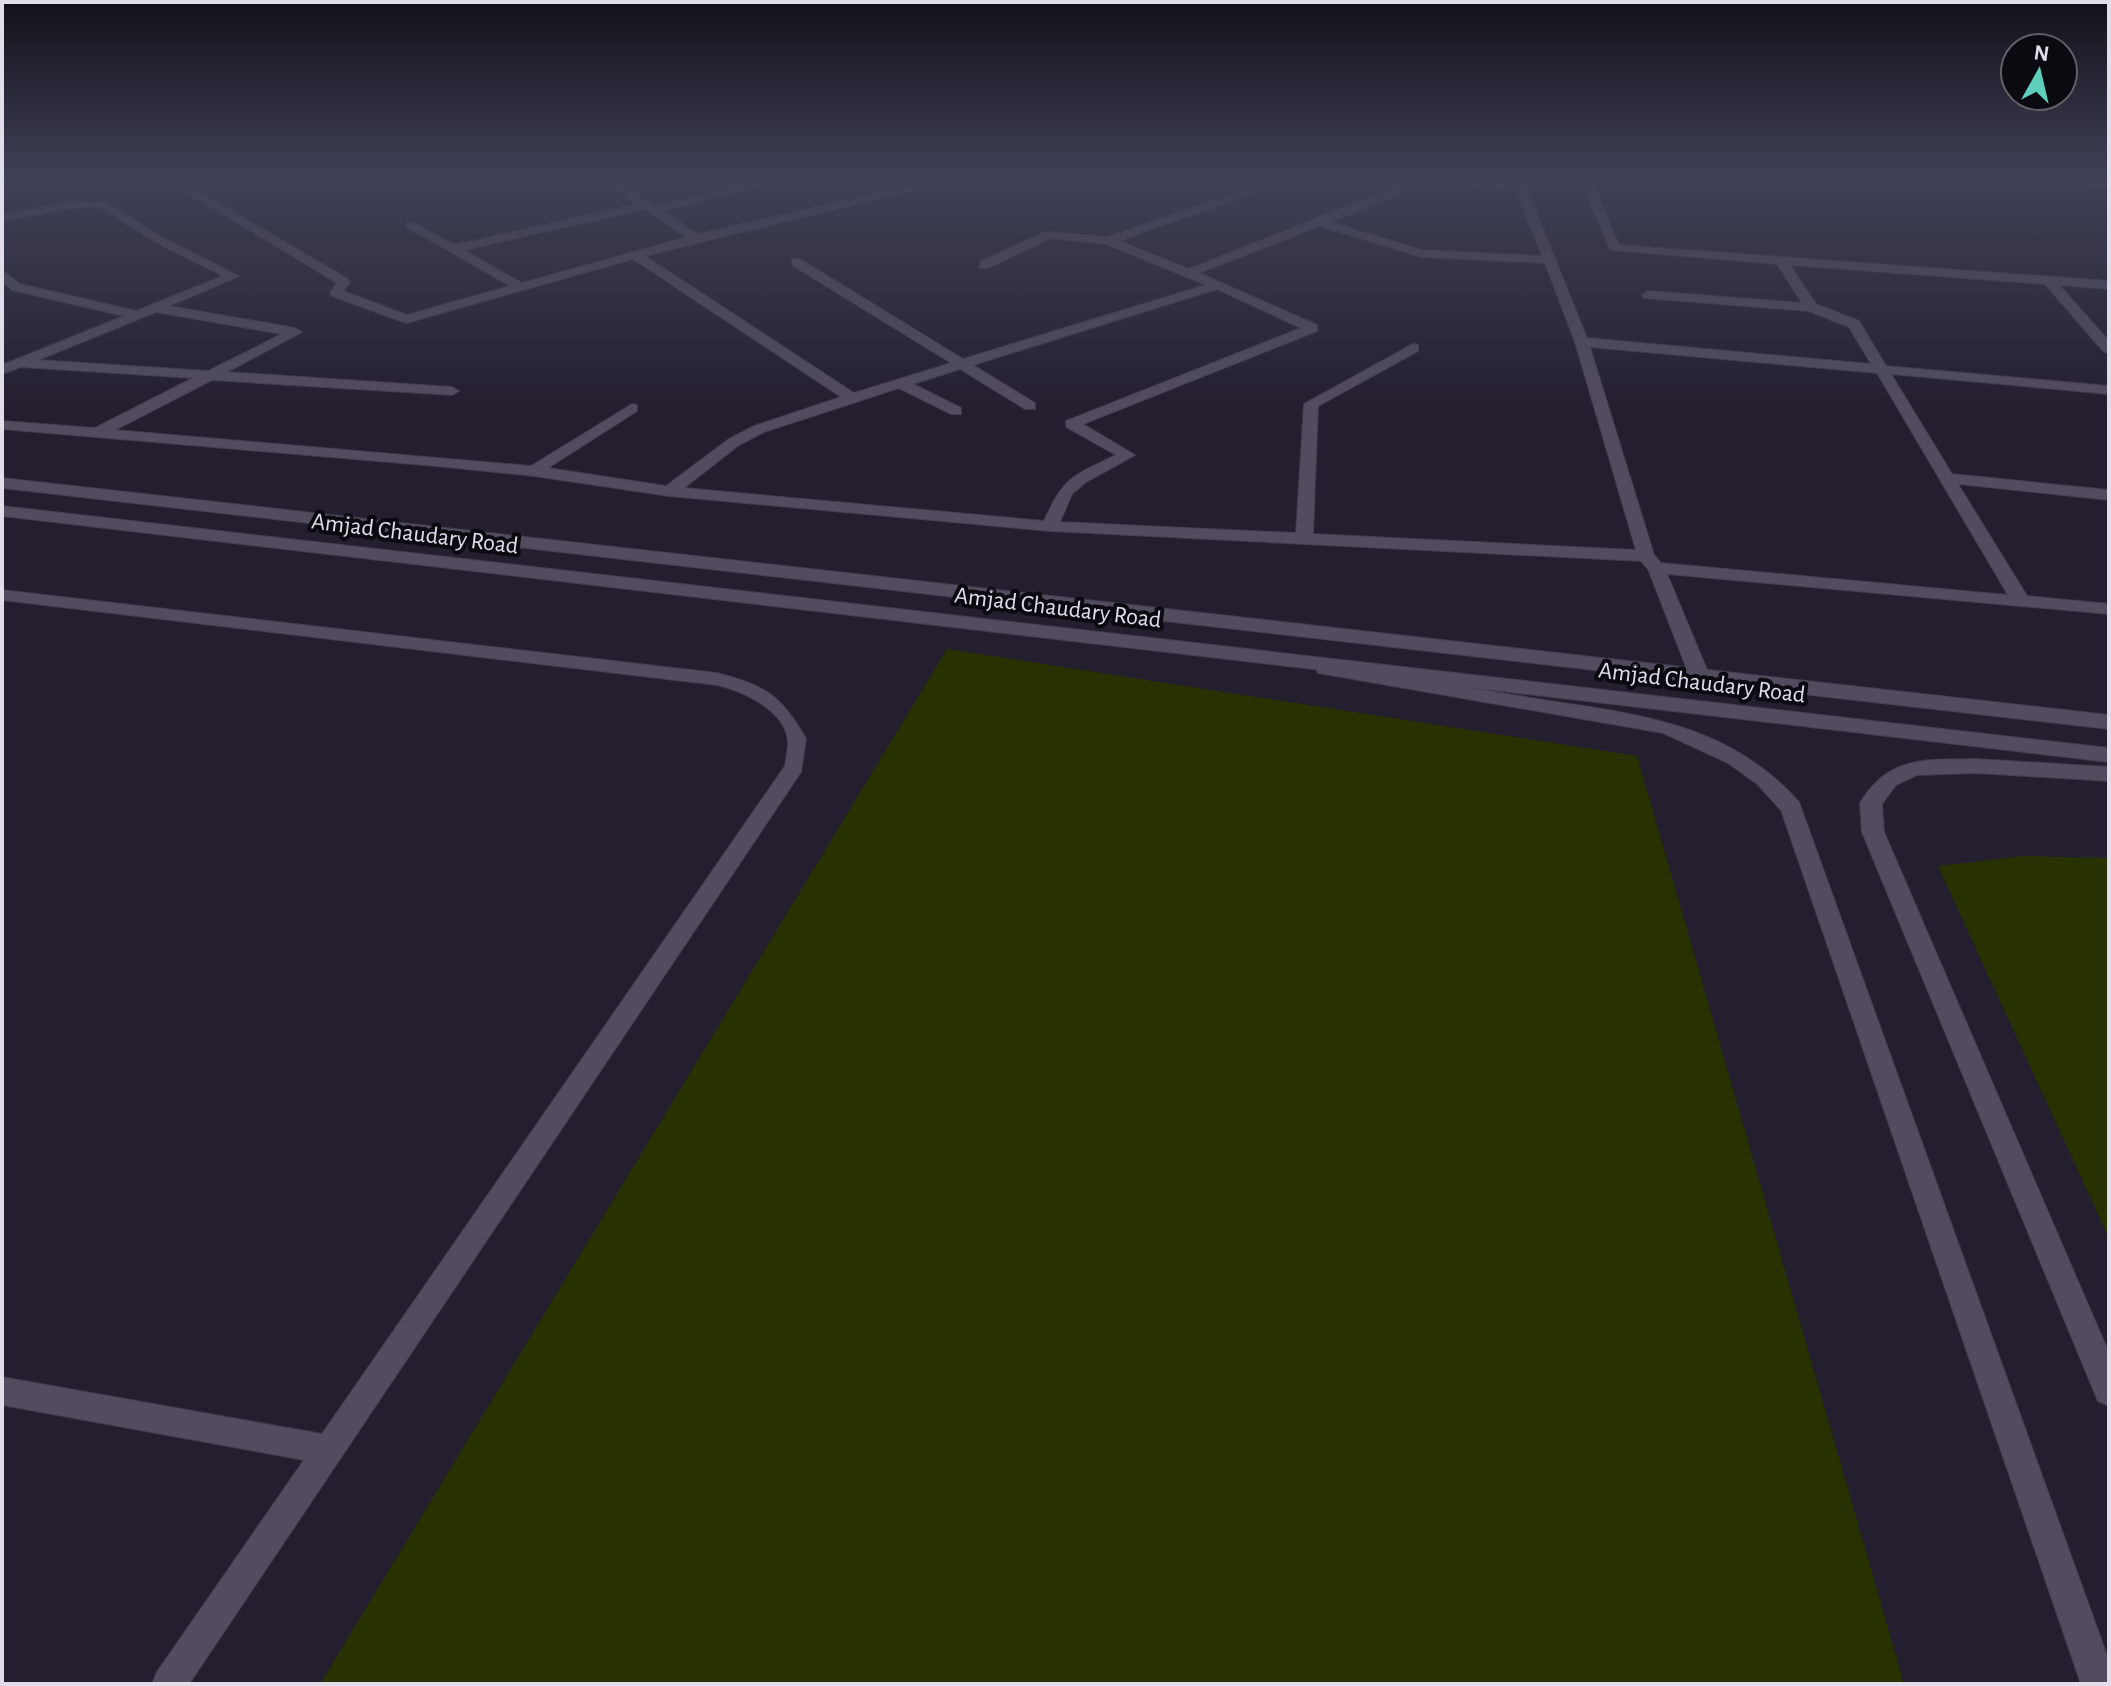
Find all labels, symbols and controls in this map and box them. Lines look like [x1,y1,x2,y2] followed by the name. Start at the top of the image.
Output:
[1999,32,2079,112] north arrow
[2033,41,2051,65] text: N
[310,509,520,559] street label: Amjad Chaudary Road
[953,583,1163,633] street label: Amjad Chaudary Road
[1597,658,1807,708] street label: Amjad Chaudary Road

